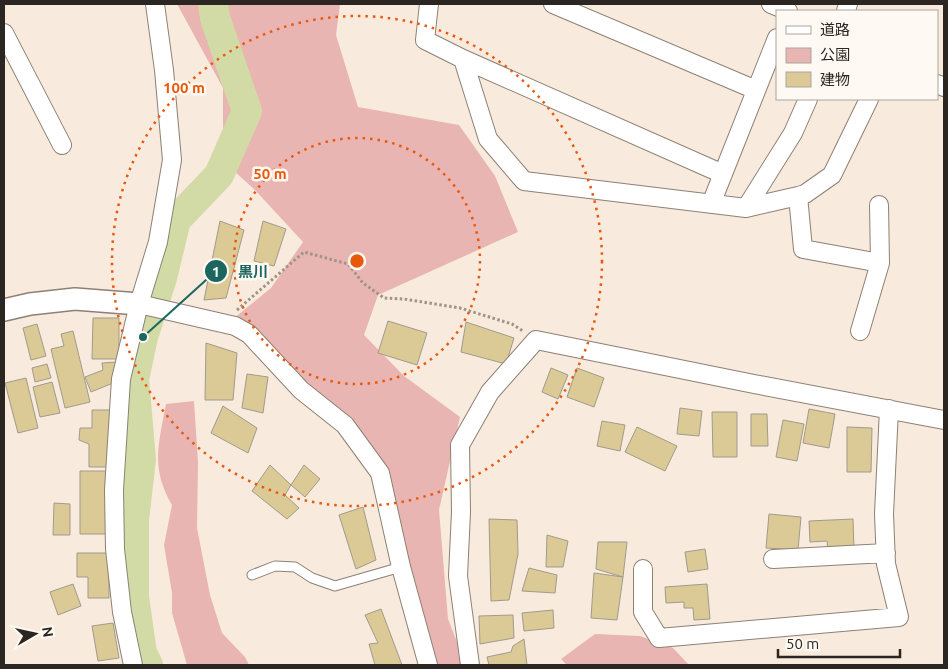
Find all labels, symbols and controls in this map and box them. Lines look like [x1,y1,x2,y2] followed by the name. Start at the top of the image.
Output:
[776,10,938,100] legend
[820,21,850,38] text: 道路
[820,46,850,63] text: 公園
[820,71,850,88] text: 建物
[163,79,205,96] text: 100 m
[253,165,287,182] text: 50 m
[348,252,366,270] centre of rings
[203,256,278,286] callout: 黒川
[212,263,220,280] text: 1
[238,263,268,280] text: 黒川
[10,609,60,659] north arrow
[39,626,57,638] text: N
[778,626,900,658] scale bar
[786,635,819,652] text: 50 m

